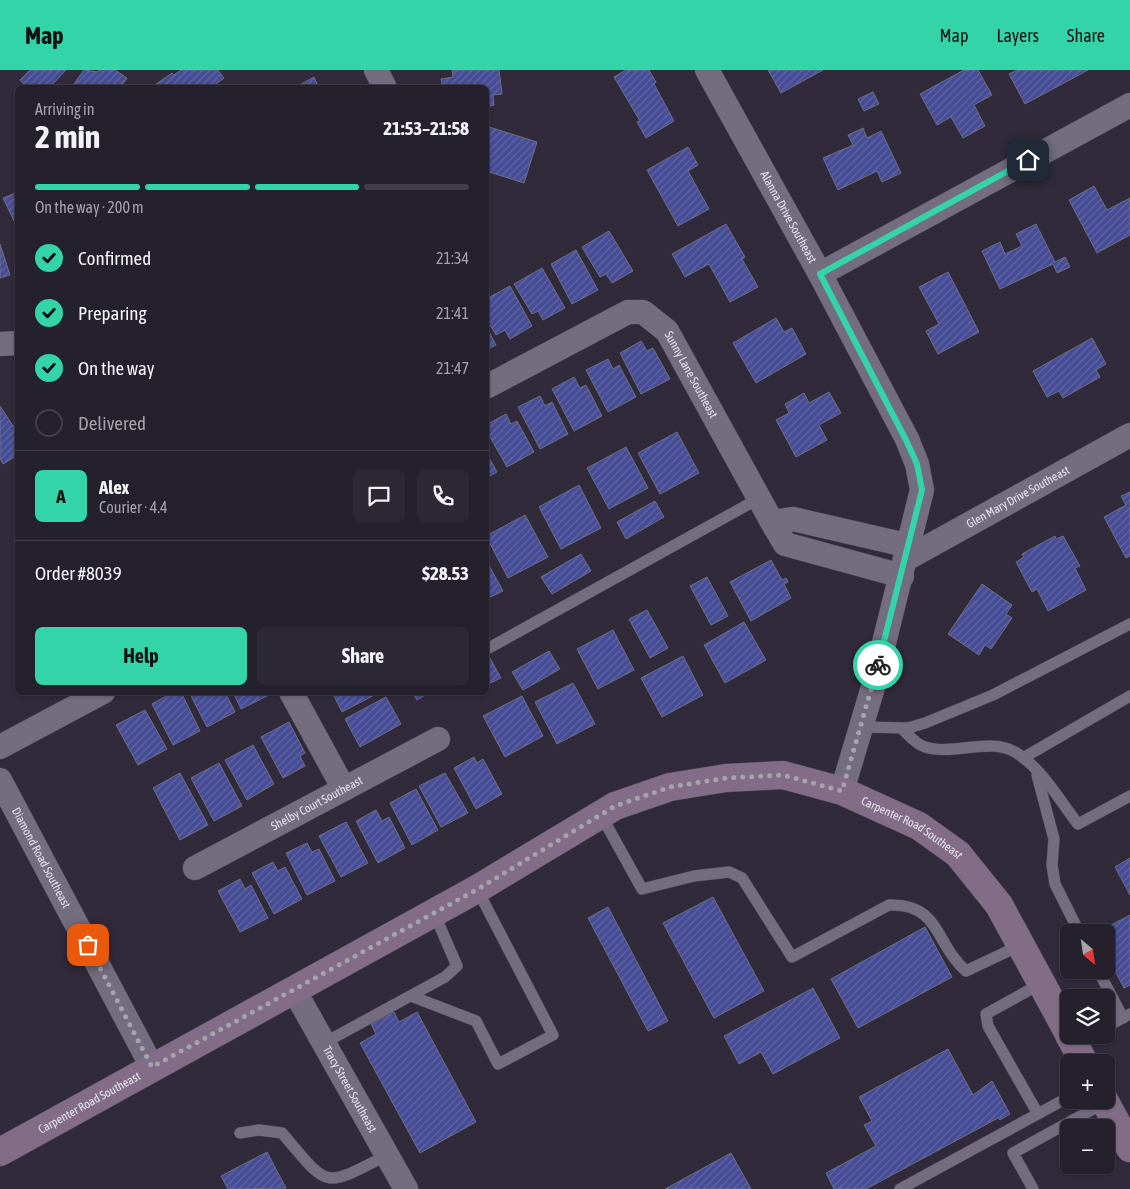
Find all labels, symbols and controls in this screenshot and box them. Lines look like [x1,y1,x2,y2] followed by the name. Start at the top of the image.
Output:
[25,22,64,49] text: Map
[939,25,968,46] text: Map
[996,25,1039,46] text: Layers
[1067,25,1105,46] text: Share
[35,100,95,118] text: Arriving in
[383,117,469,139] text: 21:53–21:58
[35,118,100,155] text: 2 min
[1007,139,1049,181] pin
[1014,146,1042,174] icon: home
[757,168,820,266] street label: Alanna Drive Southeast
[35,198,144,216] text: On the way · 200 m
[35,244,63,272] icon: check
[78,247,151,269] text: Confirmed
[436,249,469,267] text: 21:34
[35,299,63,327] icon: check
[78,302,147,324] text: Preparing
[436,304,469,322] text: 21:41
[662,329,721,421] street label: Sunny Lane Southeast
[35,354,63,382] icon: check
[78,357,155,379] text: On the way
[436,359,469,377] text: 21:47
[78,412,146,434] text: Delivered
[964,463,1072,531] street label: Glen Mary Drive Southeast
[353,470,405,522] button: chat
[417,470,469,522] button: phone
[99,476,129,498] text: Alex
[56,485,66,507] text: A
[99,498,168,516] text: Courier · 4.4
[35,562,122,584] text: Order #8039
[422,562,469,584] text: $28.53
[35,627,247,685] button: Help
[257,627,469,685] button: Share
[853,640,903,690] courier
[864,651,892,679] icon: bike
[269,773,366,833] street label: Shelby Court Southeast
[859,794,966,862] street label: Carpenter Road Southeast
[9,805,74,911] street label: Diamond Road Southeast
[67,924,109,966] pin
[1060,924,1115,979] north arrow
[1060,924,1115,1174] map controls
[74,931,102,959] icon: bag
[1060,989,1115,1044] button: layers
[320,1044,380,1136] street label: Tracy Street Southeast
[1060,1054,1115,1109] button: +
[36,1069,143,1137] street label: Carpenter Road Southeast
[1060,1119,1115,1174] button: −

